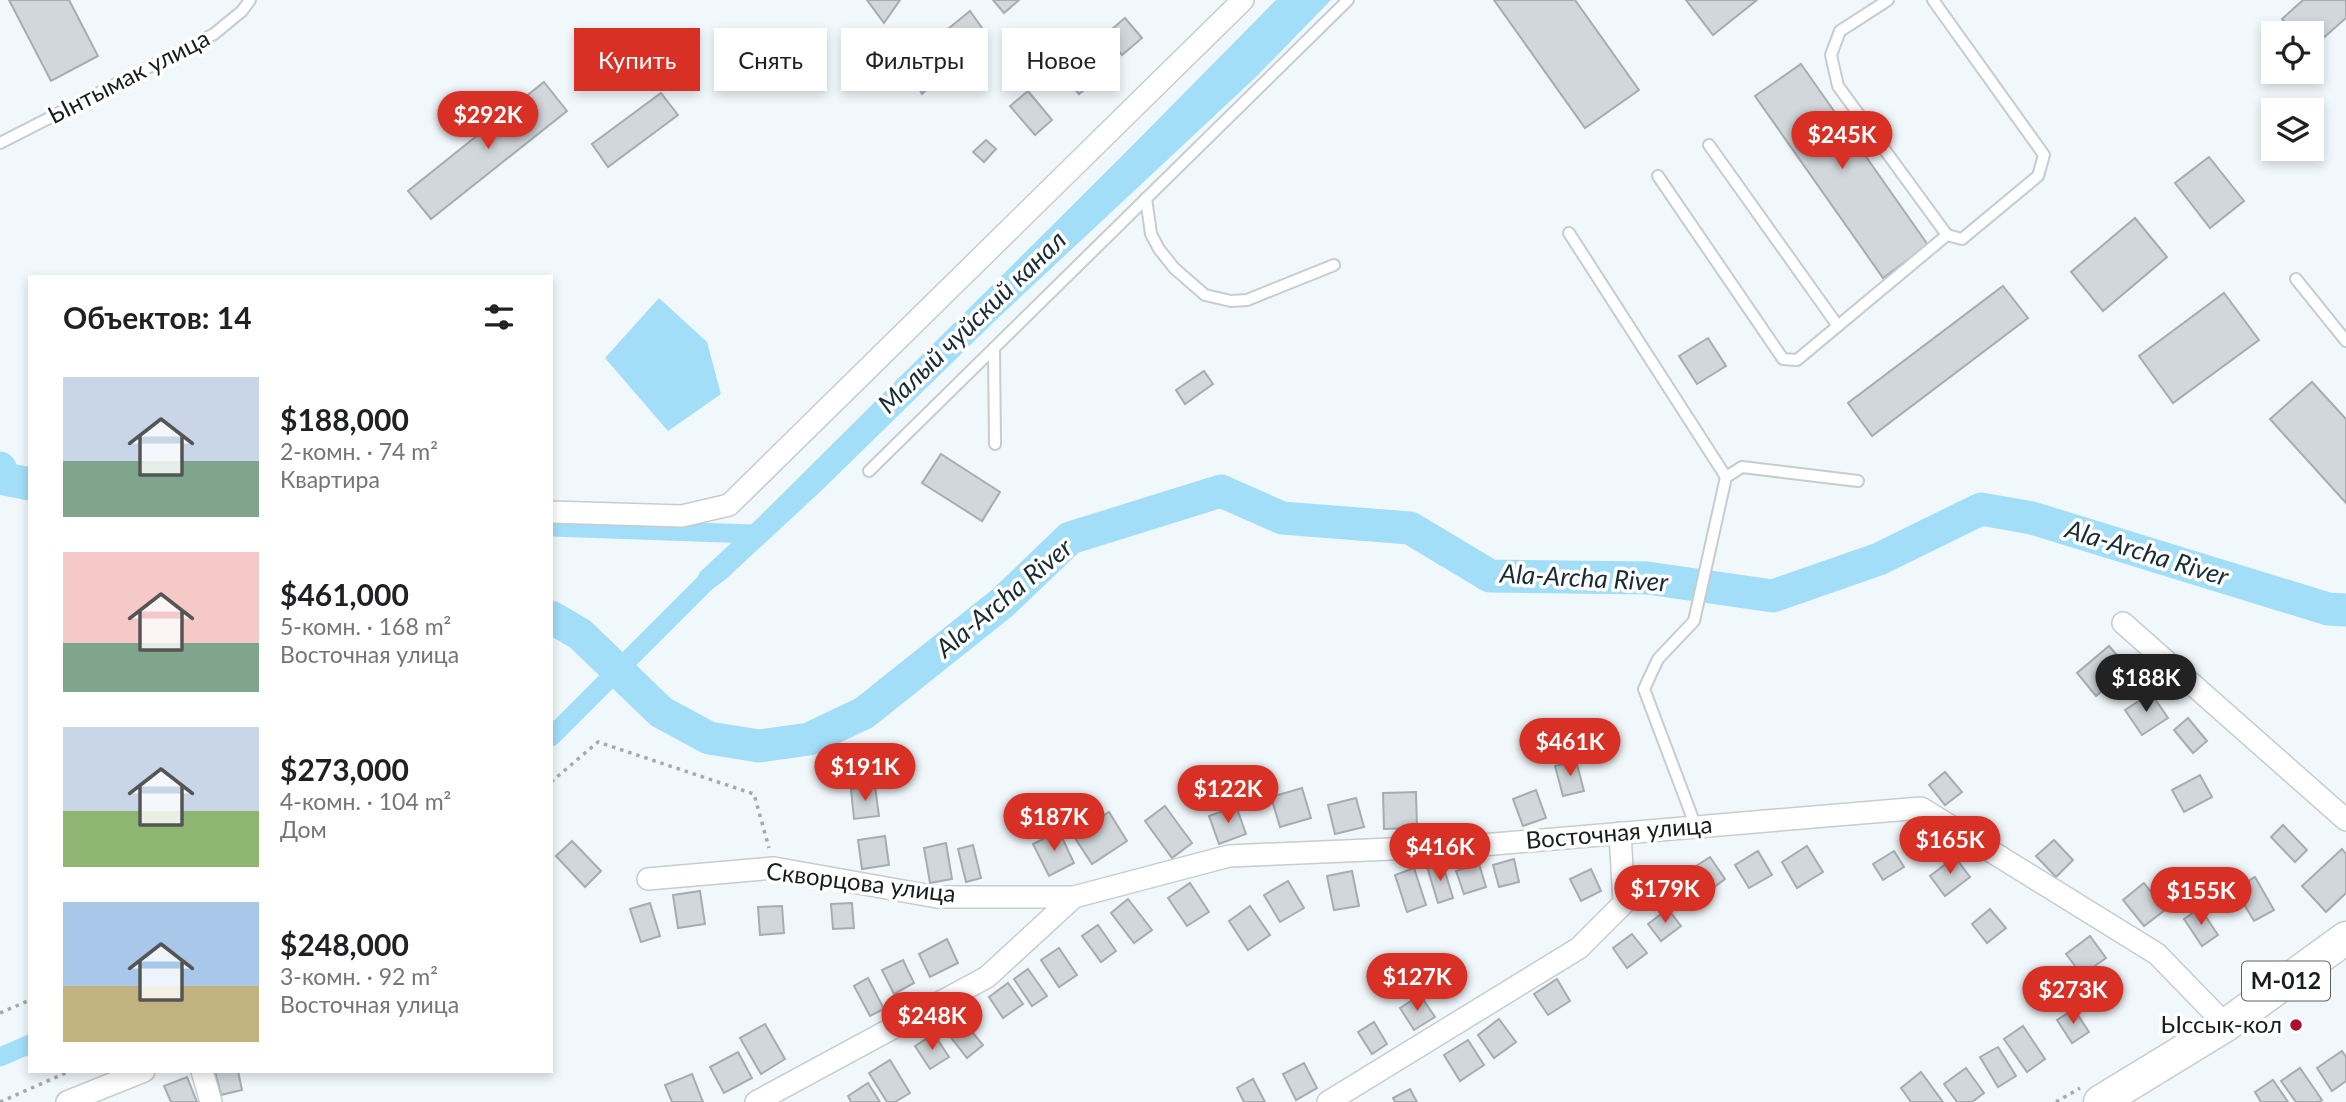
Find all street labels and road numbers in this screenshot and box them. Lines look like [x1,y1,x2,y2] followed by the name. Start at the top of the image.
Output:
[43,22,214,129] street label: Ынтымак улица
[1524,809,1713,854] street label: Восточная улица
[765,855,958,908] street label: Скворцова улица
[2242,962,2330,1000] road number: М-012

